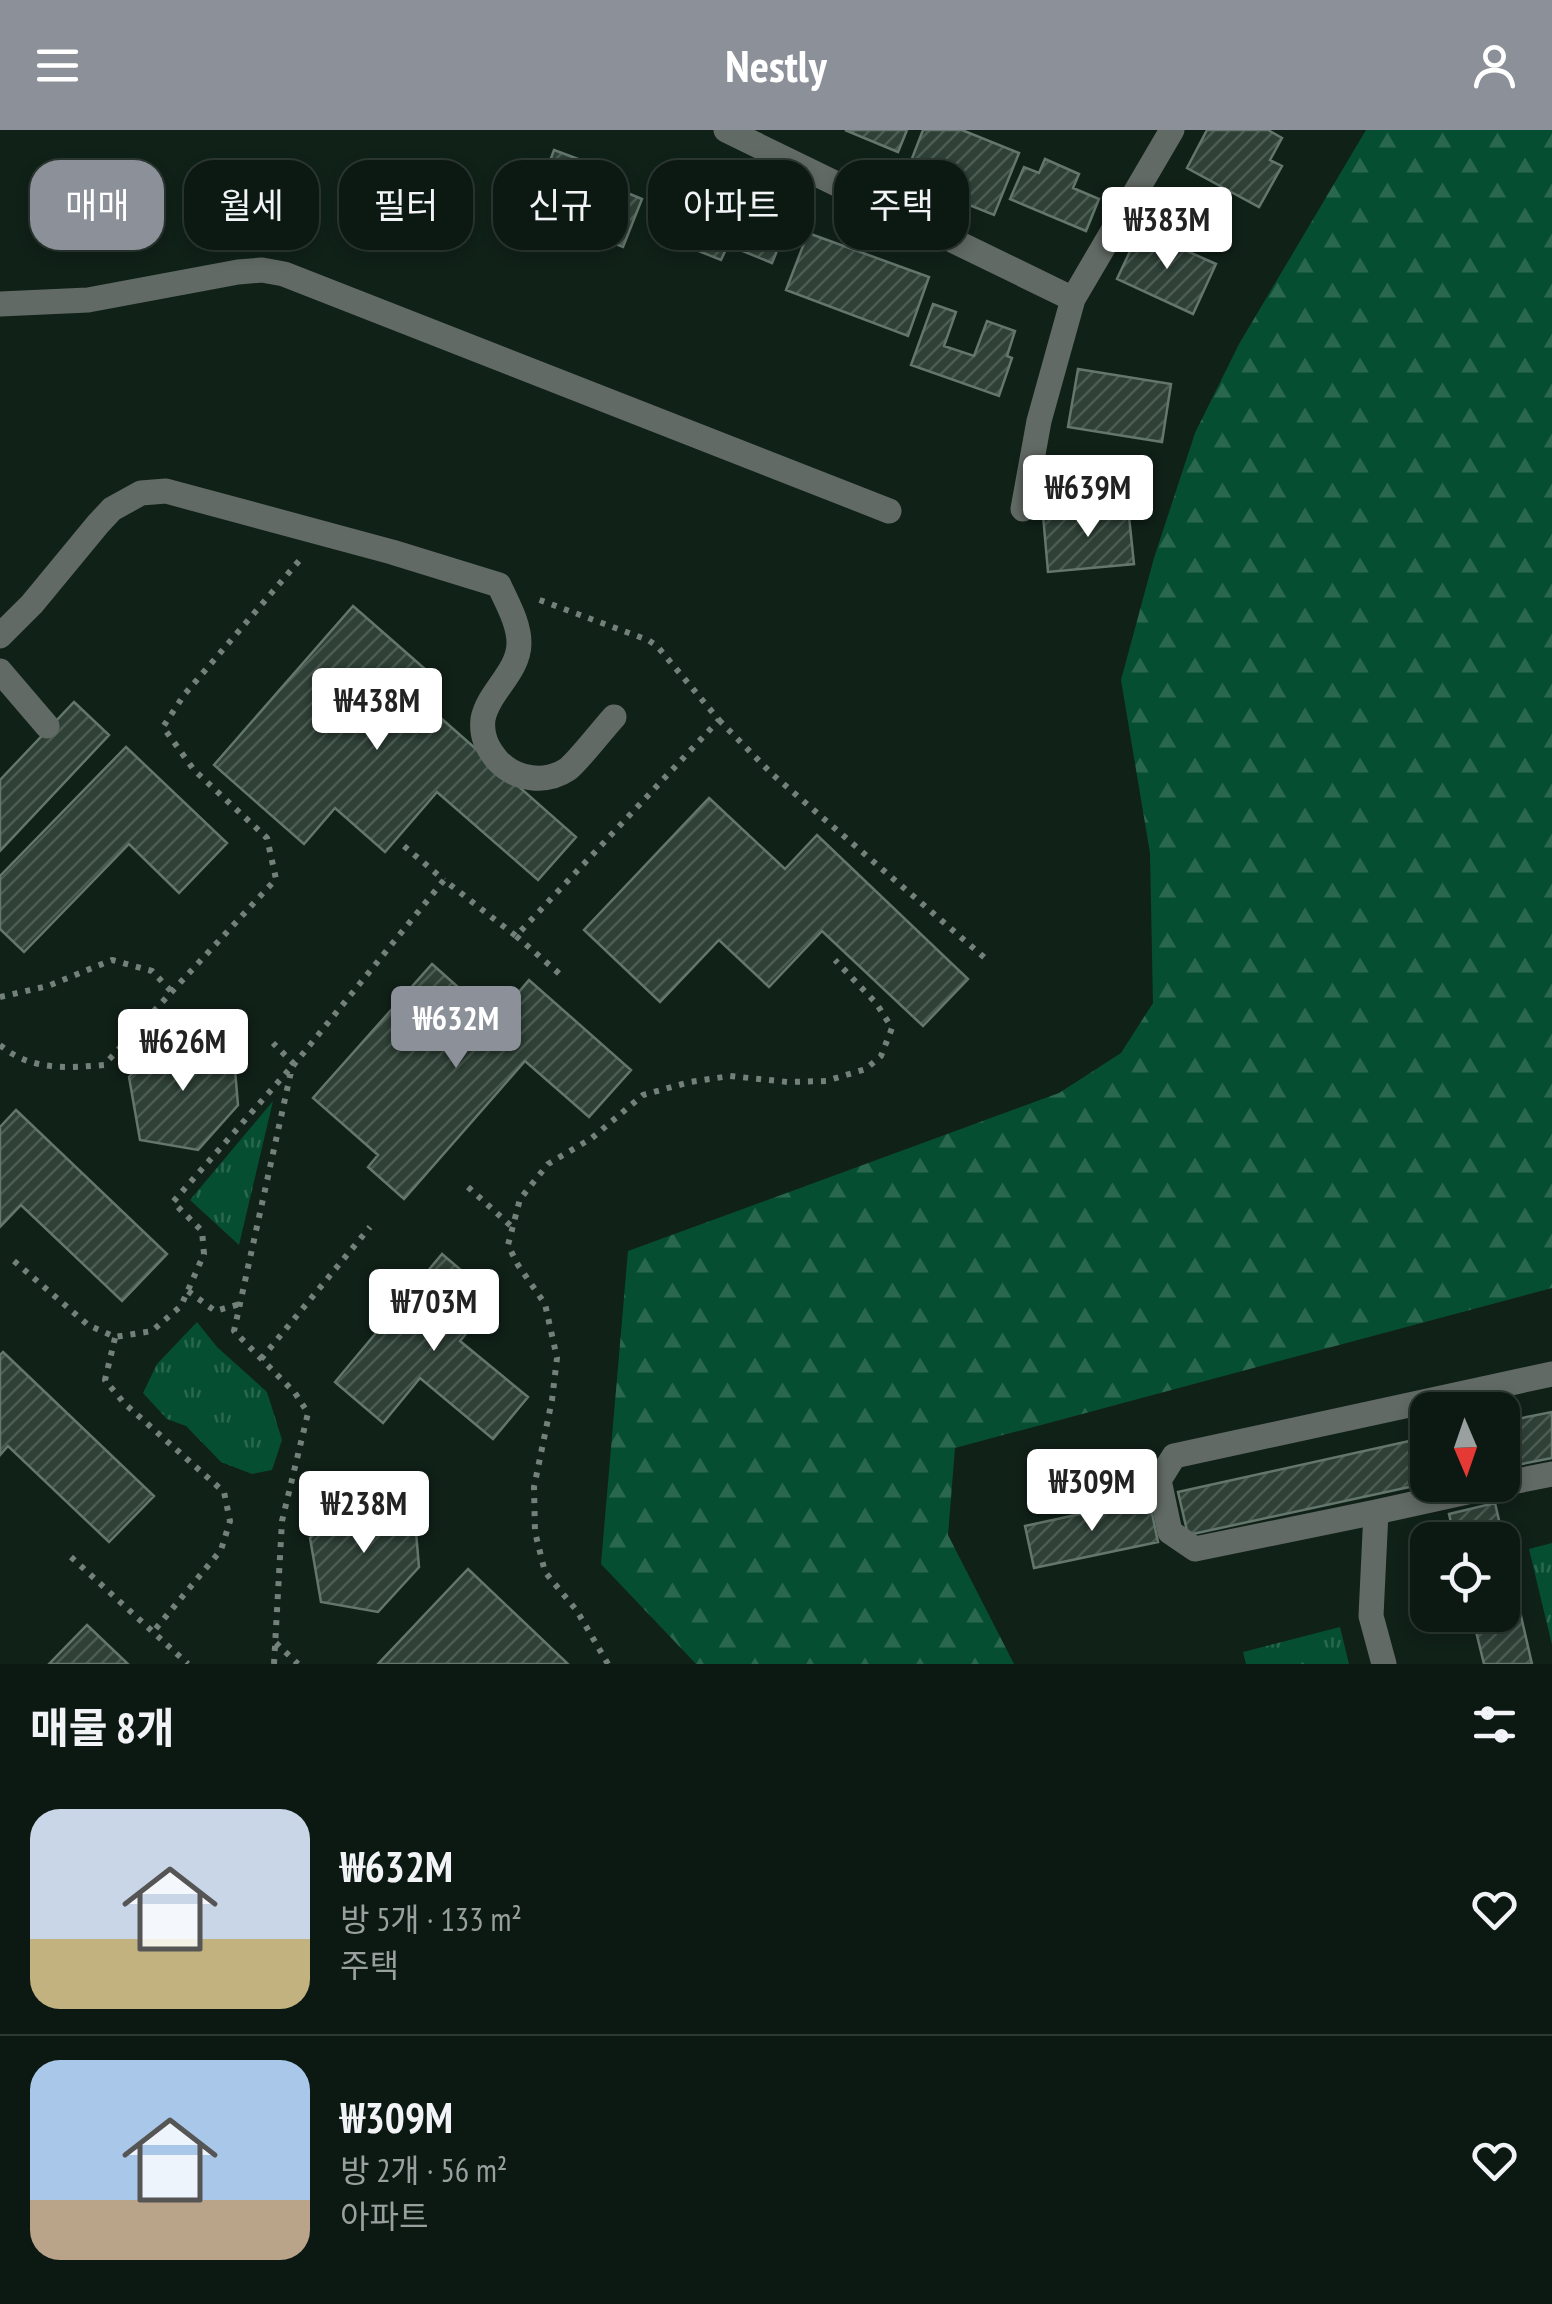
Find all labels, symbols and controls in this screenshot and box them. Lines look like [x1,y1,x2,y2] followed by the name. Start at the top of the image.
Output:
[725,36,827,94] text: Nestly
[30,38,85,93] icon: menu
[1467,38,1522,93] icon: person
[30,160,164,250] chip: 매매
[184,160,319,250] chip: 월세
[339,160,473,250] chip: 필터
[493,160,628,250] chip: 신규
[648,160,814,250] chip: 아파트
[834,160,969,250] chip: 주택
[1097,187,1237,272] pin: ₩383M
[1124,198,1210,240] text: ₩383M
[1018,455,1158,540] pin: ₩639M
[1045,466,1131,508] text: ₩639M
[307,668,447,753] pin: ₩438M
[334,679,420,721] text: ₩438M
[386,986,526,1071] pin: ₩632M
[413,997,499,1039] text: ₩632M
[113,1009,253,1094] pin: ₩626M
[140,1020,226,1062] text: ₩626M
[364,1269,504,1354] pin: ₩703M
[391,1280,477,1322] text: ₩703M
[1410,1392,1520,1502] north arrow
[1410,1392,1520,1632] map controls
[1022,1449,1162,1534] pin: ₩309M
[1049,1460,1135,1502] text: ₩309M
[294,1471,434,1556] pin: ₩238M
[321,1482,407,1524] text: ₩238M
[1410,1522,1520,1632] button: locate
[1467,1697,1522,1752] icon: filters
[30,1700,175,1755] text: 매물 8개
[340,1839,453,1894] text: ₩632M
[110,1849,230,1969] icon: home
[1467,1882,1522,1937] icon: heart
[340,1898,522,1940] text: 방 5개 · 133 m²
[340,1944,399,1986] text: 주택
[340,2090,453,2145] text: ₩309M
[110,2100,230,2220] icon: home
[1467,2133,1522,2188] icon: heart
[340,2149,507,2191] text: 방 2개 · 56 m²
[340,2195,428,2237] text: 아파트

